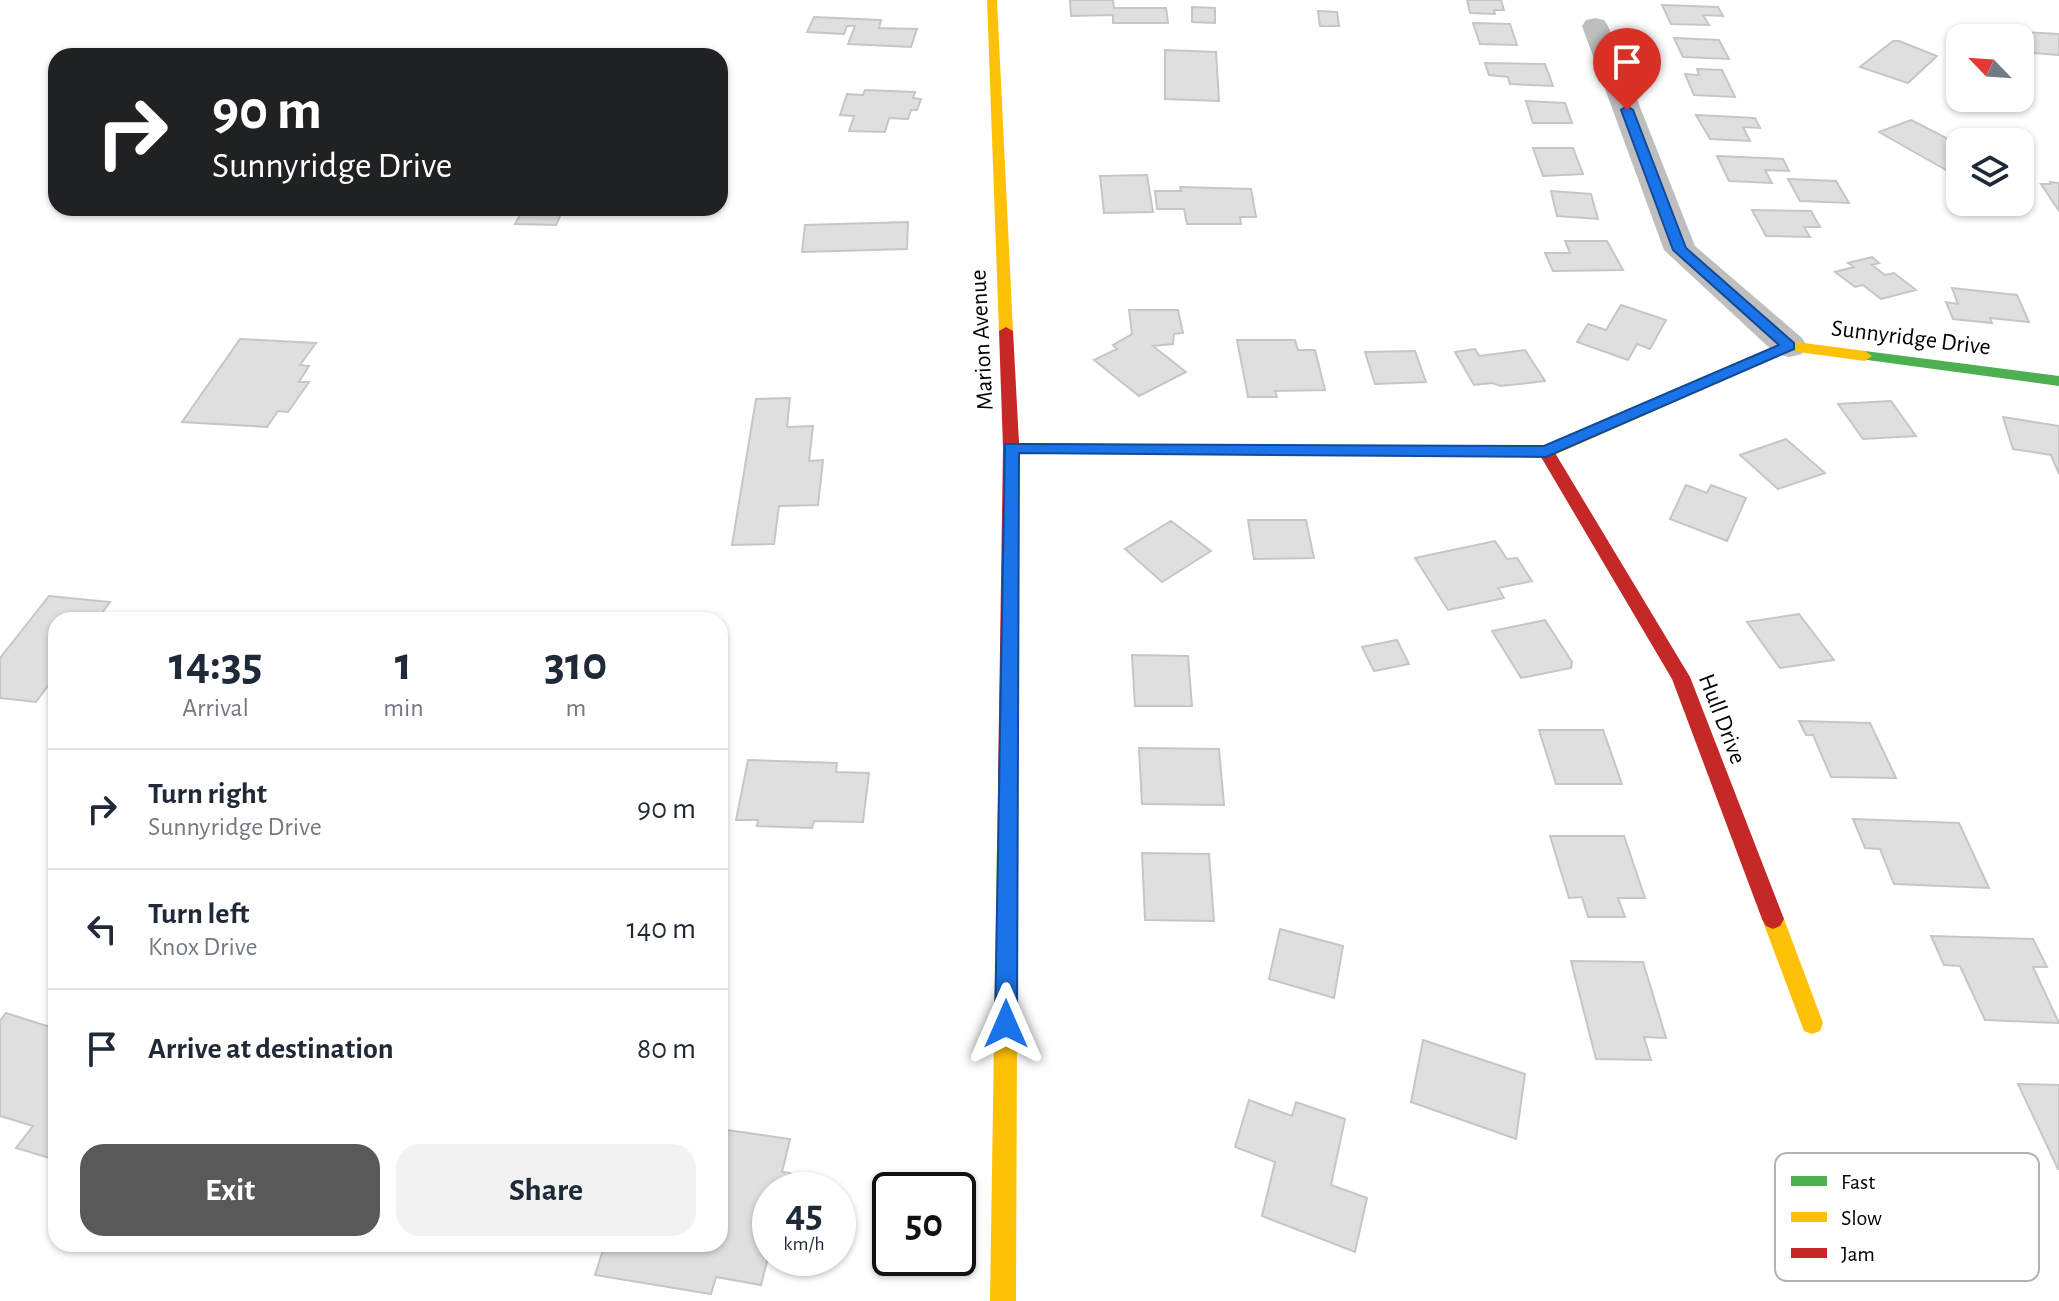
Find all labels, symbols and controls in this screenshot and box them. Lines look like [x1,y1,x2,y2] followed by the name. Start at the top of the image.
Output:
[1946,24,2034,112] north arrow
[1946,24,2034,216] map controls
[1593,28,1661,110] pin
[1605,40,1649,84] icon: arrive
[80,80,184,184] icon: right
[212,83,322,139] text: 90 m
[1946,128,2034,216] button: layers
[212,148,452,184] text: Sunnyridge Drive
[966,269,998,411] street label: Marion Avenue
[1830,316,1992,360] street label: Sunnyridge Drive
[169,641,263,689] text: 14:35
[395,641,412,689] text: 1
[544,641,607,689] text: 310
[1694,671,1750,767] street label: Hull Drive
[182,695,249,721] text: Arrival
[383,695,424,721] text: min
[565,695,586,721] text: m
[148,779,267,809] text: Turn right
[80,787,124,831] icon: right
[637,794,696,824] text: 90 m
[148,814,322,840] text: Sunnyridge Drive
[148,899,249,929] text: Turn left
[80,907,124,951] icon: left
[626,914,696,944] text: 140 m
[148,934,257,960] text: Knox Drive
[964,982,1048,1066] position arrow
[80,1027,124,1071] icon: arrive
[148,1034,394,1064] text: Arrive at destination
[637,1034,696,1064] text: 80 m
[80,1144,380,1236] button: Exit
[396,1144,696,1236] button: Share
[1775,1153,2039,1281] legend
[1841,1171,1875,1193] text: Fast
[872,1172,976,1276] speed limit sign: 50
[785,1194,823,1234] text: 45
[1841,1207,1882,1229] text: Slow
[783,1234,825,1254] text: km/h
[1841,1243,1875,1265] text: Jam

